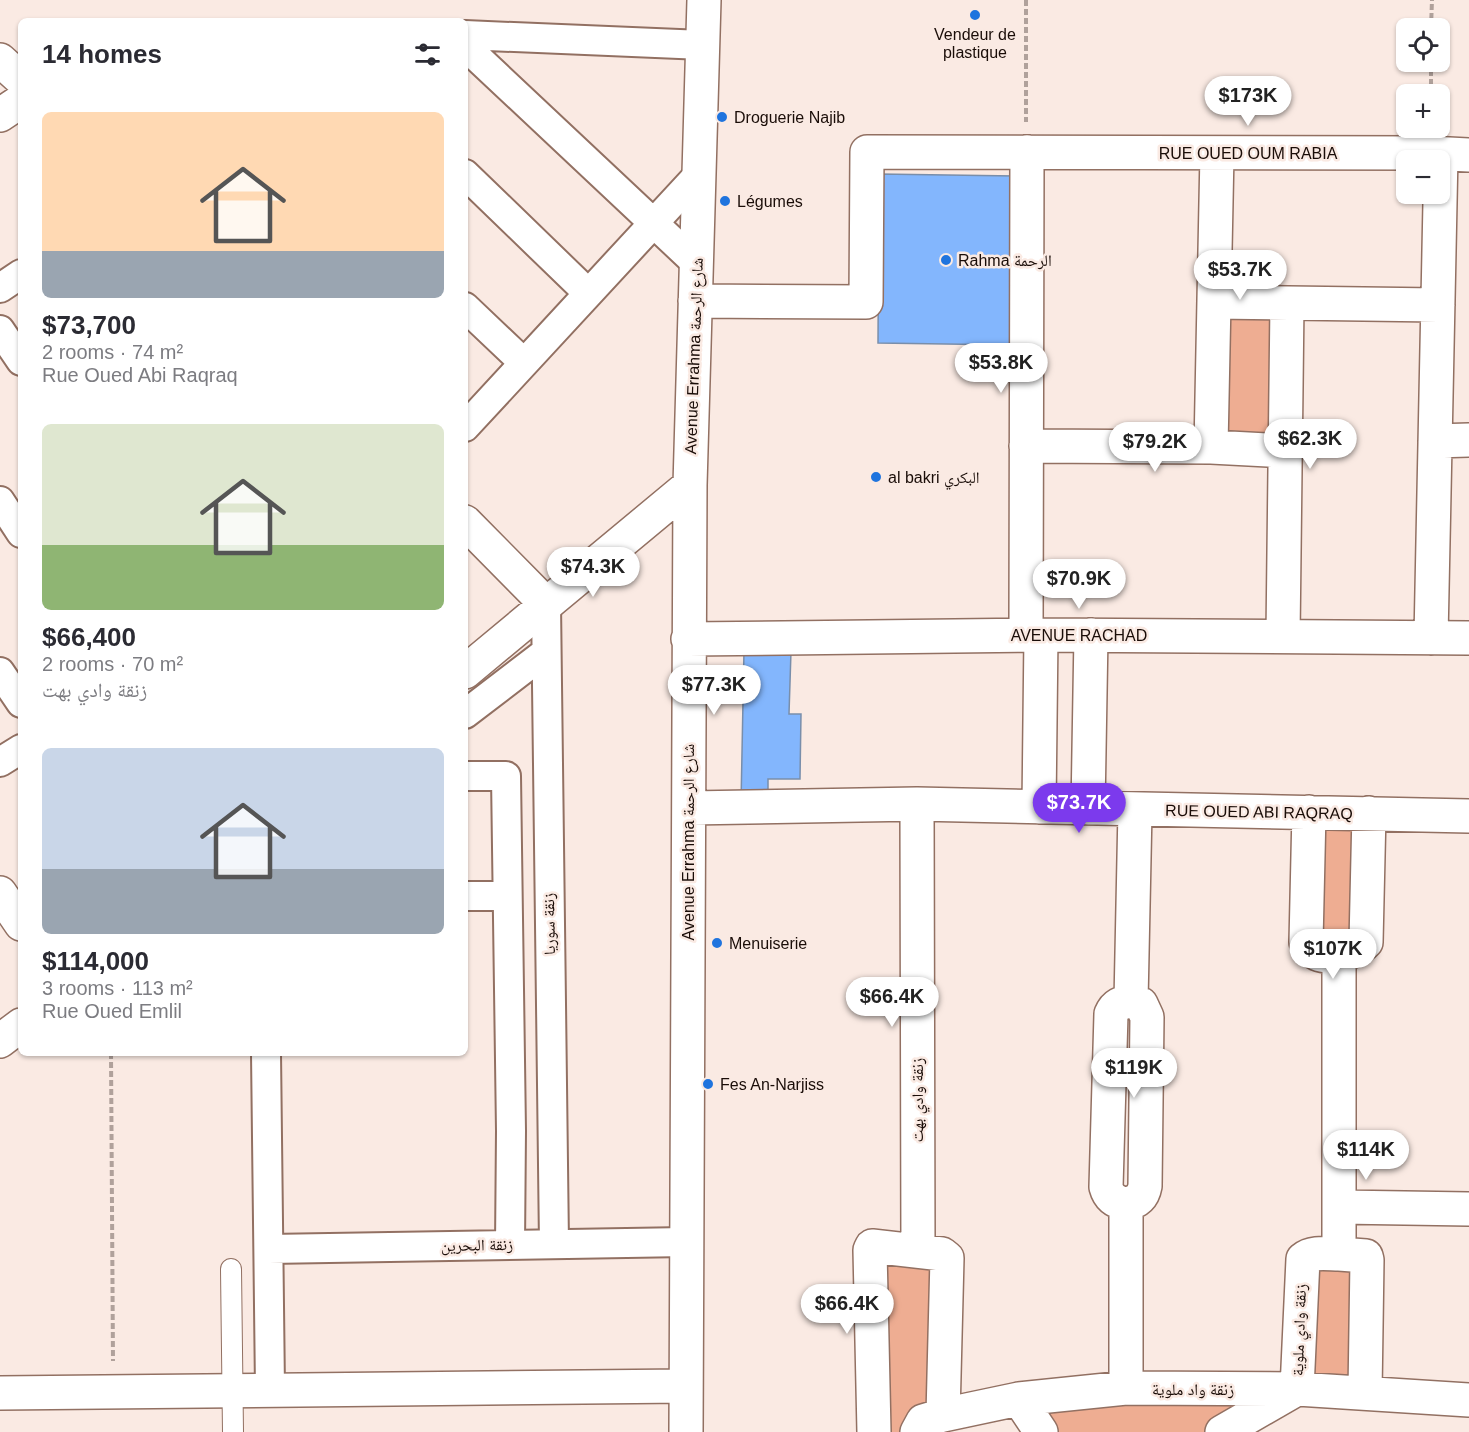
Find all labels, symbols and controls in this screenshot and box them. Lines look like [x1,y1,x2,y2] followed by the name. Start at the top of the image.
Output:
[968,8,982,22] marker: Vendeur de plastique
[1396,18,1450,204] map controls
[1396,18,1450,72] button: locate
[934,26,1016,61] place label: Vendeur de plastique
[411,38,444,71] icon: filters
[42,39,162,69] text: 14 homes
[1206,76,1290,127] pin: $173K
[1219,84,1277,106] text: $173K
[1396,84,1450,138] button: +
[734,109,845,126] place label: Droguerie Najib
[715,110,729,124] marker: Droguerie Najib
[1159,145,1338,162] street label: RUE OUED OUM RABIA
[1396,150,1450,204] button: −
[189,151,297,259] icon: home
[737,193,803,210] place label: Légumes
[718,194,732,208] marker: Légumes
[1191,250,1289,301] pin: $53.7K
[958,252,1052,270] place label: Rahma الرحمة
[939,253,953,267] marker: Rahma الرحمة
[682,257,708,455] street label: Avenue Errahma شارع الرحمة
[1208,258,1272,280] text: $53.7K
[42,310,136,340] text: $73,700
[42,341,183,363] text: 2 rooms · 74 m²
[952,343,1050,394] pin: $53.8K
[969,351,1033,373] text: $53.8K
[42,364,238,386] text: Rue Oued Abi Raqraq
[1261,419,1359,470] pin: $62.3K
[1106,422,1204,473] pin: $79.2K
[1278,427,1342,449] text: $62.3K
[1123,430,1187,452] text: $79.2K
[189,463,297,571] icon: home
[888,469,980,490] place label: al bakri البكري
[869,470,883,484] marker: al bakri البكري
[544,547,642,598] pin: $74.3K
[561,555,625,577] text: $74.3K
[1030,559,1128,610] pin: $70.9K
[1047,567,1111,589] text: $70.9K
[42,622,136,652] text: $66,400
[1011,627,1147,644] street label: AVENUE RACHAD
[42,653,183,675] text: 2 rooms · 70 m²
[665,665,763,716] pin: $77.3K
[682,673,746,695] text: $77.3K
[42,679,147,701] text: زنقة وادي بهت
[680,744,699,940] street label: Avenue Errahma شارع الرحمة
[1030,783,1128,834] pin: $73.7K
[189,787,297,895] icon: home
[1047,791,1111,813] text: $73.7K
[1165,802,1353,822] street label: RUE OUED ABI RAQRAQ
[540,893,559,955] street label: زنقة سوريا
[1291,929,1375,980] pin: $107K
[729,935,807,952] place label: Menuiserie
[710,936,724,950] marker: Menuiserie
[1304,937,1362,959] text: $107K
[42,946,149,976] text: $114,000
[42,977,193,999] text: 3 rooms · 113 m²
[843,977,941,1028] pin: $66.4K
[860,985,924,1007] text: $66.4K
[42,1000,182,1022] text: Rue Oued Emlil
[1092,1048,1176,1099] pin: $119K
[1105,1056,1163,1078] text: $119K
[909,1058,930,1142] street label: زنقة وادي بهت
[720,1076,824,1093] place label: Fes An-Narjiss
[701,1077,715,1091] marker: Fes An-Narjiss
[1324,1130,1408,1181] pin: $114K
[1337,1138,1395,1160] text: $114K
[441,1236,513,1256] street label: زنقة البحرين
[798,1284,896,1335] pin: $66.4K
[1289,1284,1313,1376] street label: زنقة وادي ملوية
[815,1292,879,1314] text: $66.4K
[1152,1381,1234,1399] street label: زنقة واد ملوية

